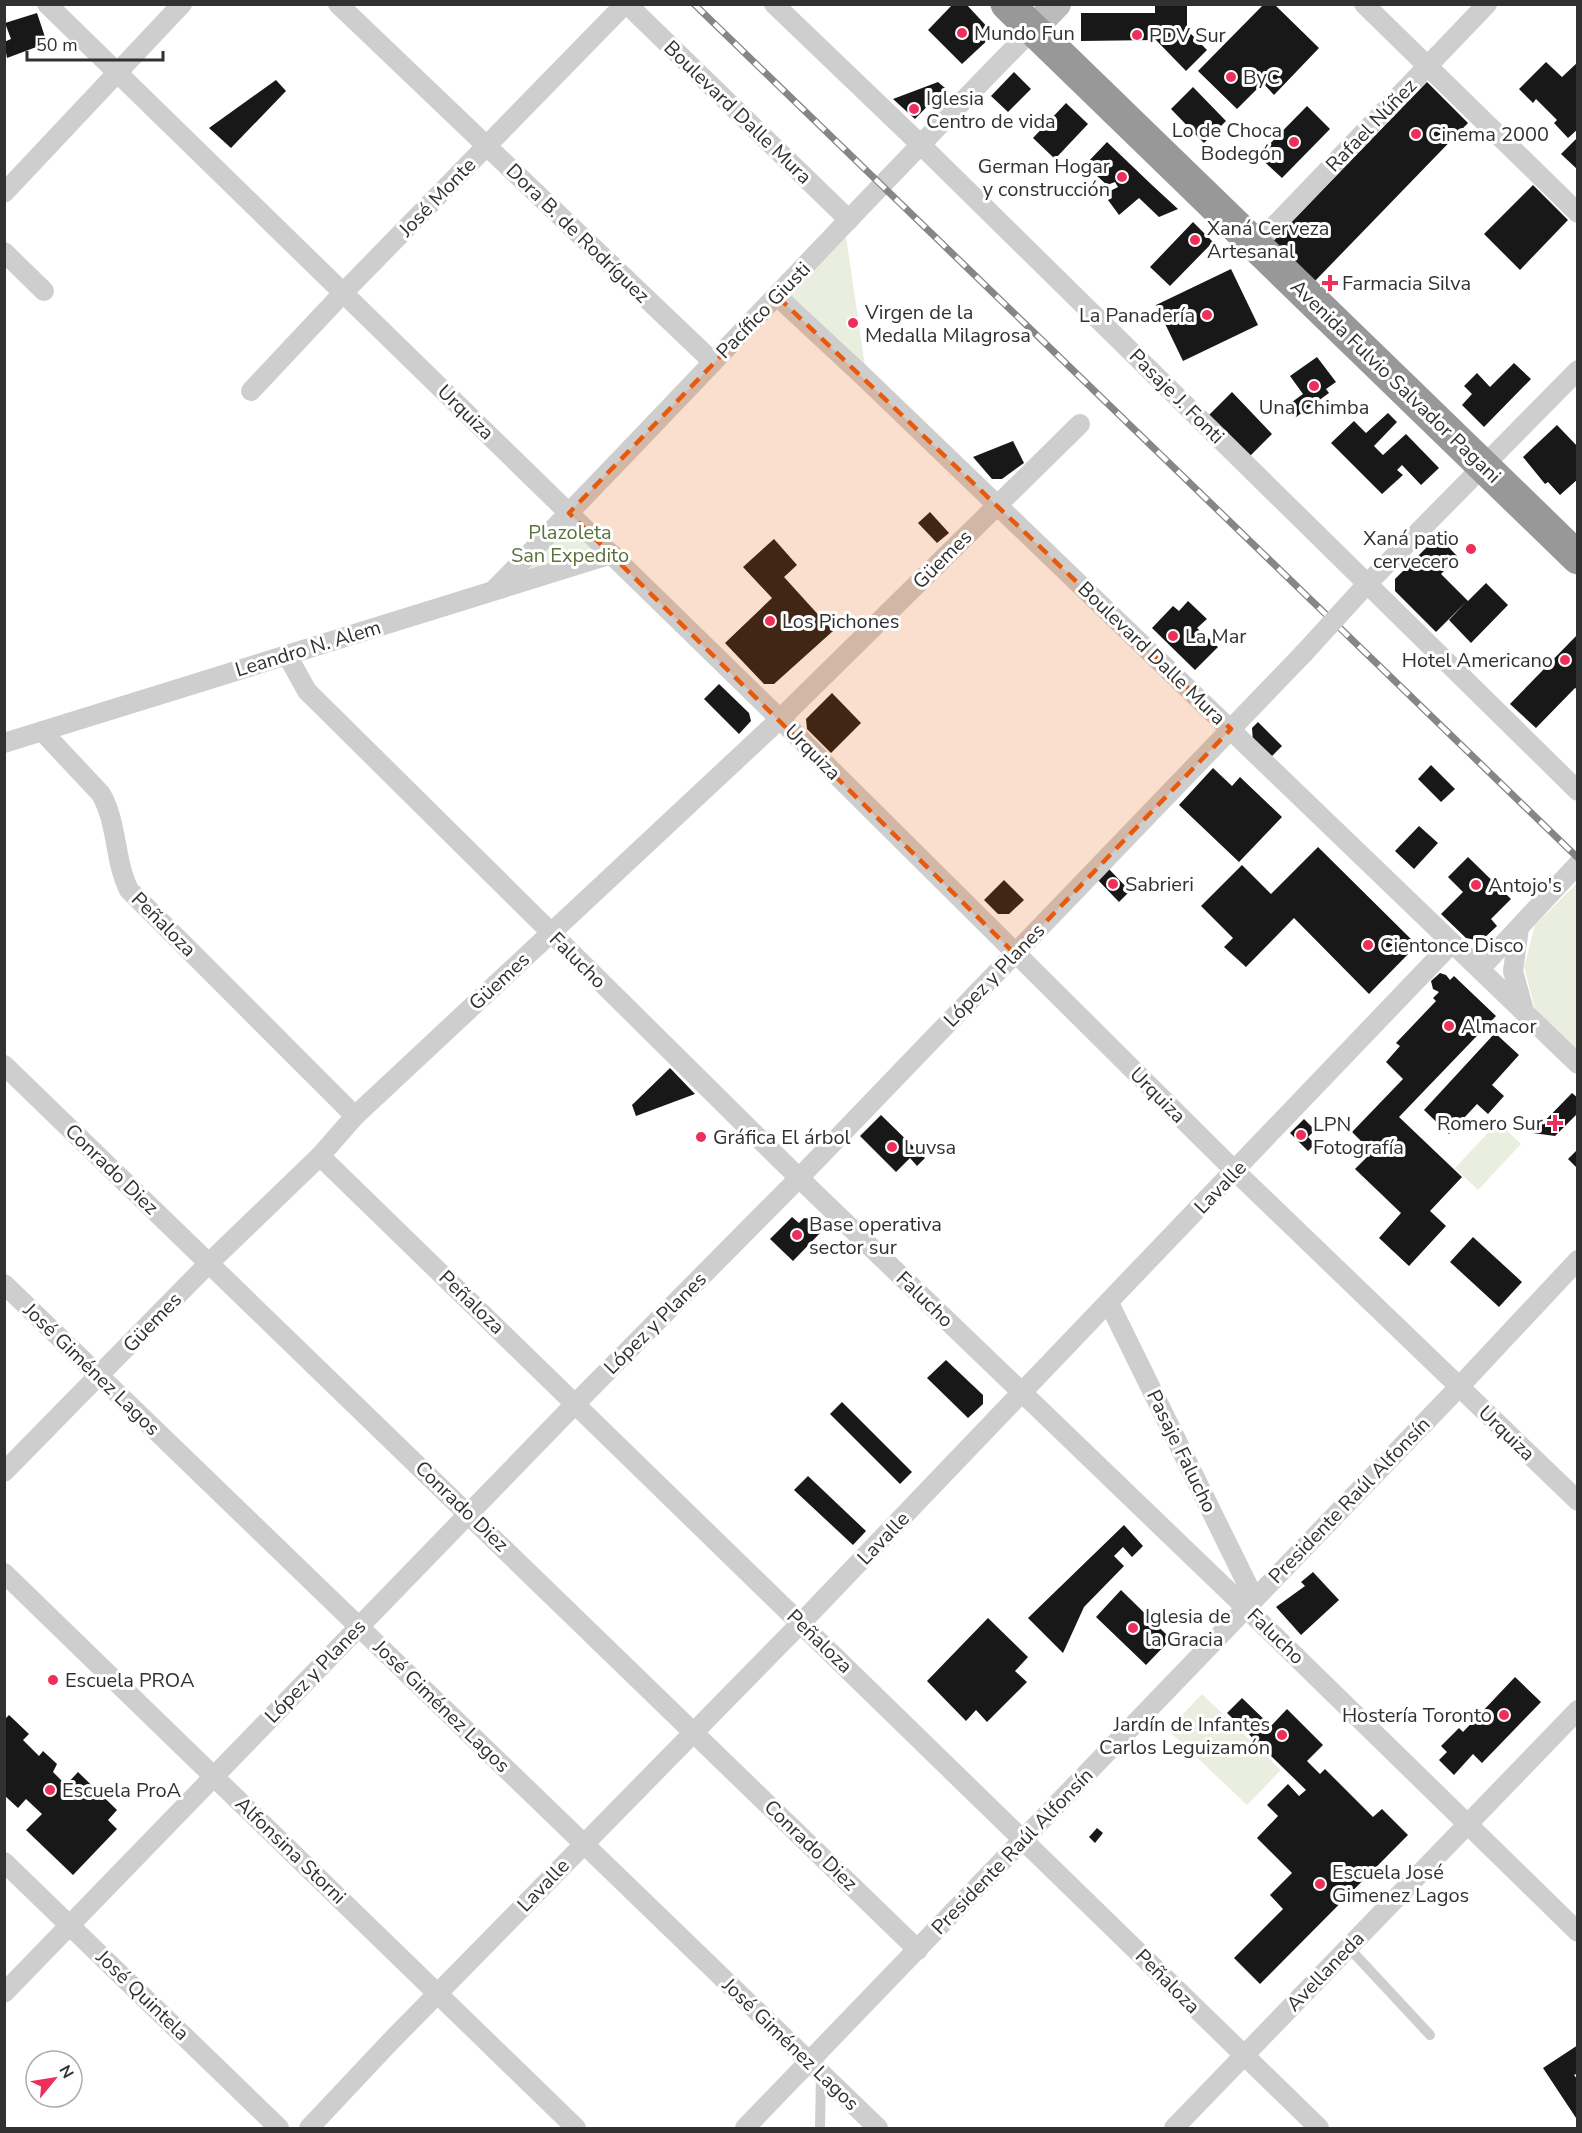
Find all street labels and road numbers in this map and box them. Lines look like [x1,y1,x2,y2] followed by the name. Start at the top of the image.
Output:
[658,35,817,190] street label: Boulevard Dalle Mura
[1320,73,1423,178] street label: Rafael Núñez
[392,152,482,243] street label: José Monte
[500,158,655,309] street label: Dora B. de Rodríguez
[710,256,816,365] street label: Pacífico Giusti
[1285,274,1507,489] street label: Avenida Fulvio Salvador Pagani
[1123,343,1230,450] street label: Pasaje J. Fonti
[432,379,500,446] street label: Urquiza
[907,524,978,595] street label: Güemes
[1072,576,1231,731] street label: Boulevard Dalle Mura
[232,613,384,683] street label: Leandro N. Alem
[779,718,847,786] street label: Urquiza
[125,886,202,963] street label: Peñaloza
[938,917,1051,1033] street label: López y Planes
[543,926,612,995] street label: Falucho
[463,946,536,1016] street label: Güemes
[1124,1061,1192,1129] street label: Urquiza
[59,1118,164,1221] street label: Conrado Diez
[1188,1155,1252,1220] street label: Lavalle
[433,1264,510,1340] street label: Peñaloza
[890,1265,959,1333] street label: Falucho
[598,1266,713,1381] street label: López y Planes
[117,1286,188,1358] street label: Güemes
[17,1296,166,1442] street label: José Giménez Lagos
[1140,1385,1223,1517] street label: Pasaje Falucho
[1473,1400,1541,1467] street label: Urquiza
[1263,1411,1436,1589] street label: Presidente Raúl Alfonsín
[409,1455,514,1558] street label: Conrado Diez
[851,1506,915,1571] street label: Lavalle
[1241,1602,1310,1670] street label: Falucho
[781,1603,858,1679] street label: Peñaloza
[259,1613,372,1729] street label: López y Planes
[367,1633,516,1779] street label: José Giménez Lagos
[926,1762,1099,1940] street label: Presidente Raúl Alfonsín
[229,1791,352,1910] street label: Alfonsina Storni
[758,1794,863,1897] street label: Conrado Diez
[511,1853,575,1918] street label: Lavalle
[1280,1925,1370,2017] street label: Avellaneda
[90,1943,195,2047] street label: José Quintela
[1129,1943,1206,2020] street label: Peñaloza
[716,1971,865,2117] street label: José Giménez Lagos

